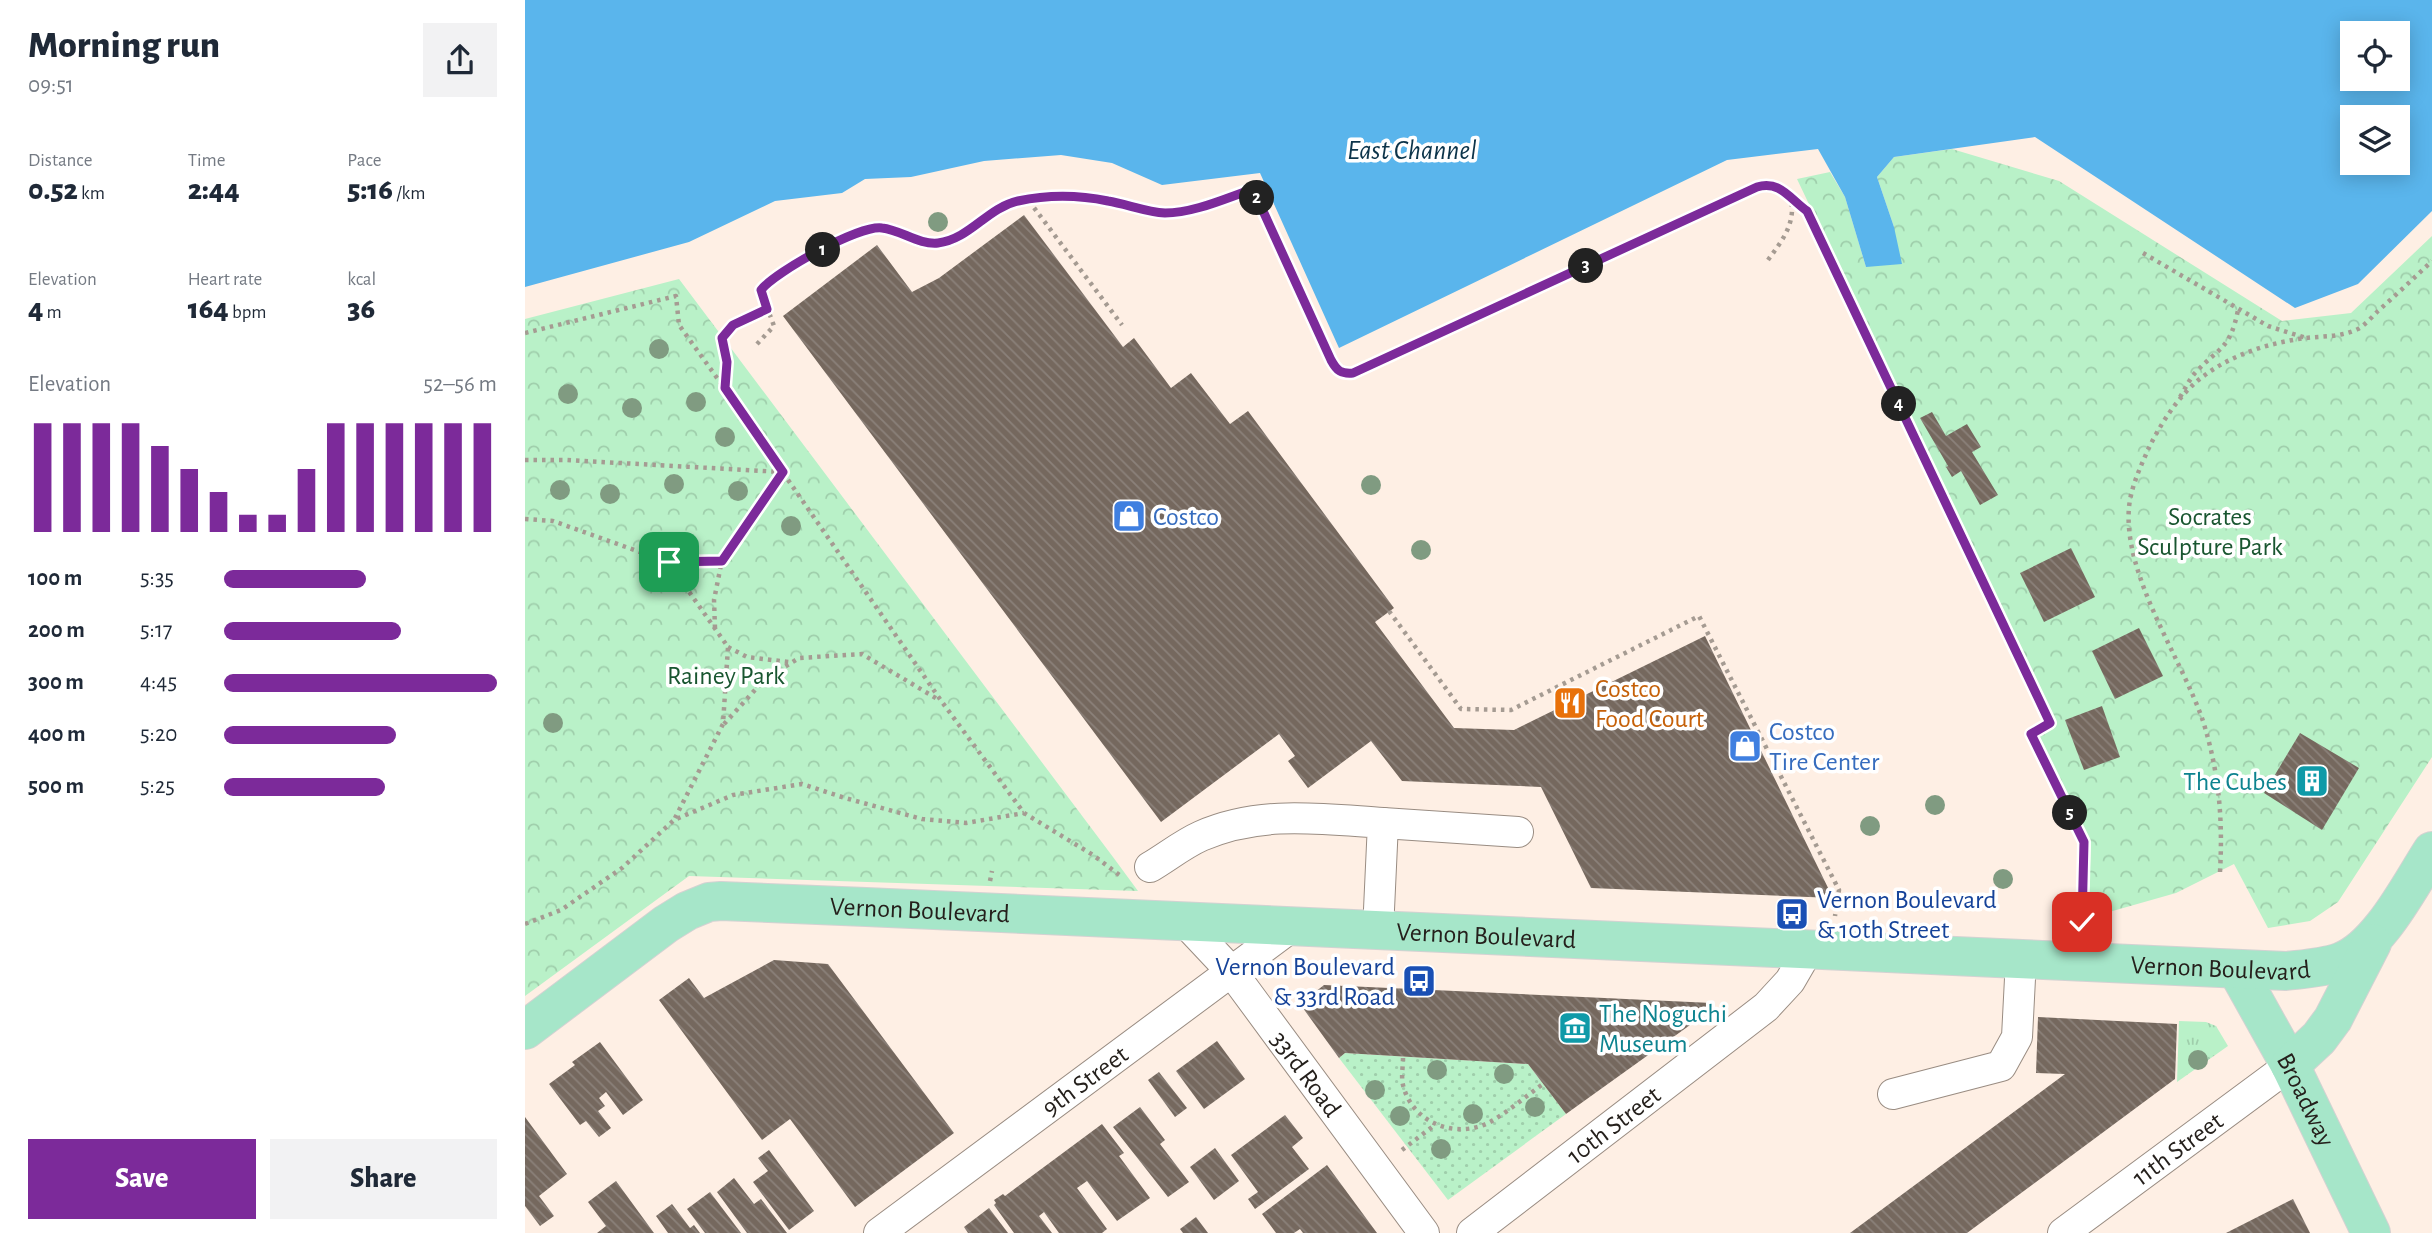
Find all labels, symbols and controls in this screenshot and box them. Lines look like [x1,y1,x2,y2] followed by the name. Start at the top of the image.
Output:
[2340,21,2410,175] map controls
[2340,21,2410,91] button: locate
[423,23,497,97] button: share
[28,27,220,65] text: Morning run
[28,74,74,97] text: 09:51
[2340,105,2410,175] button: layers
[1347,137,1477,165] water label: East Channel
[28,151,92,170] text: Distance
[188,151,226,170] text: Time
[347,151,382,170] text: Pace
[28,175,78,205] text: 0.52
[188,175,240,205] text: 2:44
[347,175,393,205] text: 5:16
[1239,180,1275,216] pin: 2
[78,184,105,203] text: km
[393,184,425,203] text: /km
[1252,188,1261,207] text: 2
[805,232,841,268] pin: 1
[819,240,826,259] text: 1
[1569,248,1603,284] pin: 3
[1581,256,1590,275] text: 3
[28,270,97,289] text: Elevation
[188,270,262,289] text: Heart rate
[347,270,376,289] text: kcal
[28,294,43,324] text: 4
[188,294,229,324] text: 164
[347,294,375,324] text: 36
[43,303,62,322] text: m
[229,303,266,322] text: bpm
[28,373,111,396] text: Elevation
[423,373,497,396] text: 52–56 m
[1881,386,1917,422] pin: 4
[1894,394,1903,413] text: 4
[1110,497,1148,535] shop icon: Costco
[1153,504,1219,530] place label: Costco
[2137,504,2283,560] park label: Socrates Sculpture Park
[639,532,699,592] pin
[650,543,688,581] icon: arrive
[28,567,82,590] text: 100 m
[140,567,174,590] text: 5:35
[28,619,85,642] text: 200 m
[140,619,172,642] text: 5:17
[667,663,785,689] park label: Rainey Park
[28,671,84,694] text: 300 m
[140,671,177,694] text: 4:45
[1595,676,1704,732] place label: Costco Food Court
[1551,684,1589,722] restaurant icon: Costco Food Court
[1769,719,1880,775] place label: Costco Tire Center
[28,723,86,746] text: 400 m
[140,723,178,746] text: 5:20
[1726,727,1764,765] shop icon: Costco Tire Center
[2293,762,2331,800] building icon: The Cubes
[2183,769,2287,795] place label: The Cubes
[28,775,84,798] text: 500 m
[140,775,175,798] text: 5:25
[2053,796,2087,830] pin: 5
[2065,803,2074,822] text: 5
[1817,887,1997,943] place label: Vernon Boulevard & 10th Street
[2052,892,2112,952] pin
[829,894,1010,927] street label: Vernon Boulevard
[1773,895,1811,933] bus stop icon: Vernon Boulevard & 10th Street
[2063,903,2101,941] icon: check
[1396,919,1577,953] street label: Vernon Boulevard
[2130,952,2312,985] street label: Vernon Boulevard
[1215,954,1395,1010] place label: Vernon Boulevard & 33rd Road
[1400,962,1438,1000] bus stop icon: Vernon Boulevard & 33rd Road
[1599,1001,1727,1057] place label: The Noguchi Museum
[1556,1009,1594,1047] museum icon: The Noguchi Museum
[1266,1026,1346,1122] street label: 33rd Road
[1037,1041,1133,1121] street label: 9th Street
[2272,1049,2339,1151] street label: Broadway
[1562,1081,1665,1169] street label: 10th Street
[2128,1108,2228,1191] street label: 11th Street
[28,1139,256,1219] button: Save
[270,1139,497,1219] button: Share

